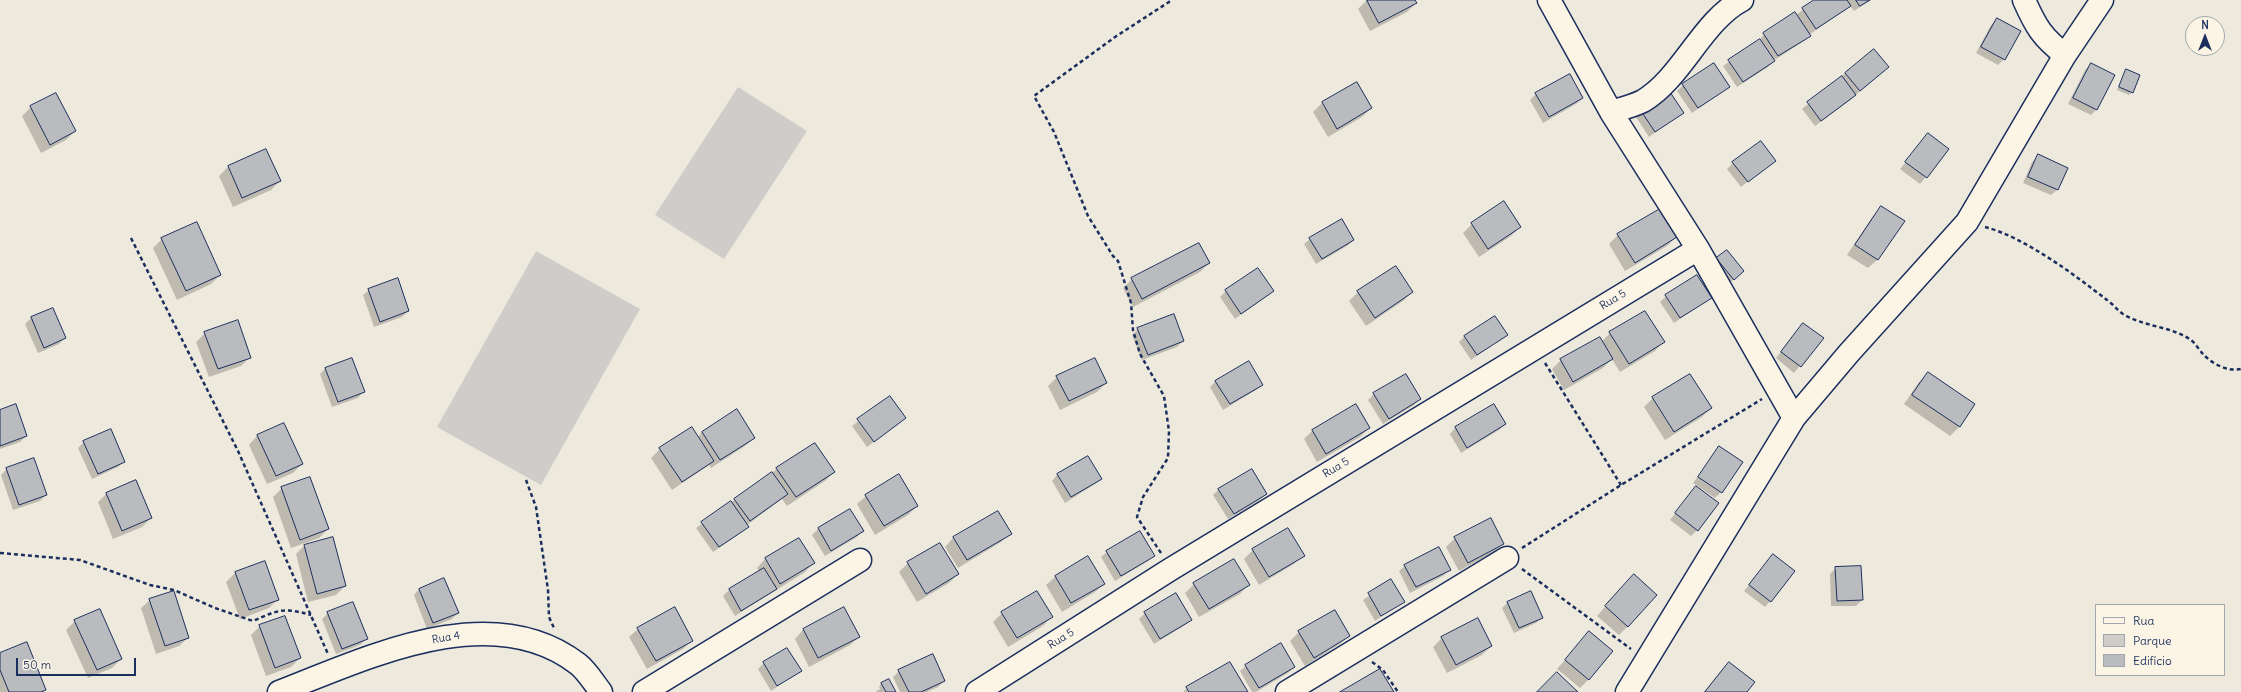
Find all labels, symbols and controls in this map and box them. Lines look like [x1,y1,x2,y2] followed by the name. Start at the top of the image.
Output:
[2185,16,2225,56] north arrow
[2201,18,2209,32] text: N
[1597,287,1629,313] street label: Rua 5
[1320,455,1352,481] street label: Rua 5
[2095,604,2225,676] legend
[2133,613,2154,628] text: Rua
[1045,626,1077,652] street label: Rua 5
[431,629,461,647] street label: Rua 4
[2133,633,2172,648] text: Parque
[18,650,138,676] scale bar
[2133,653,2172,668] text: Edifício
[23,657,51,672] text: 50 m

